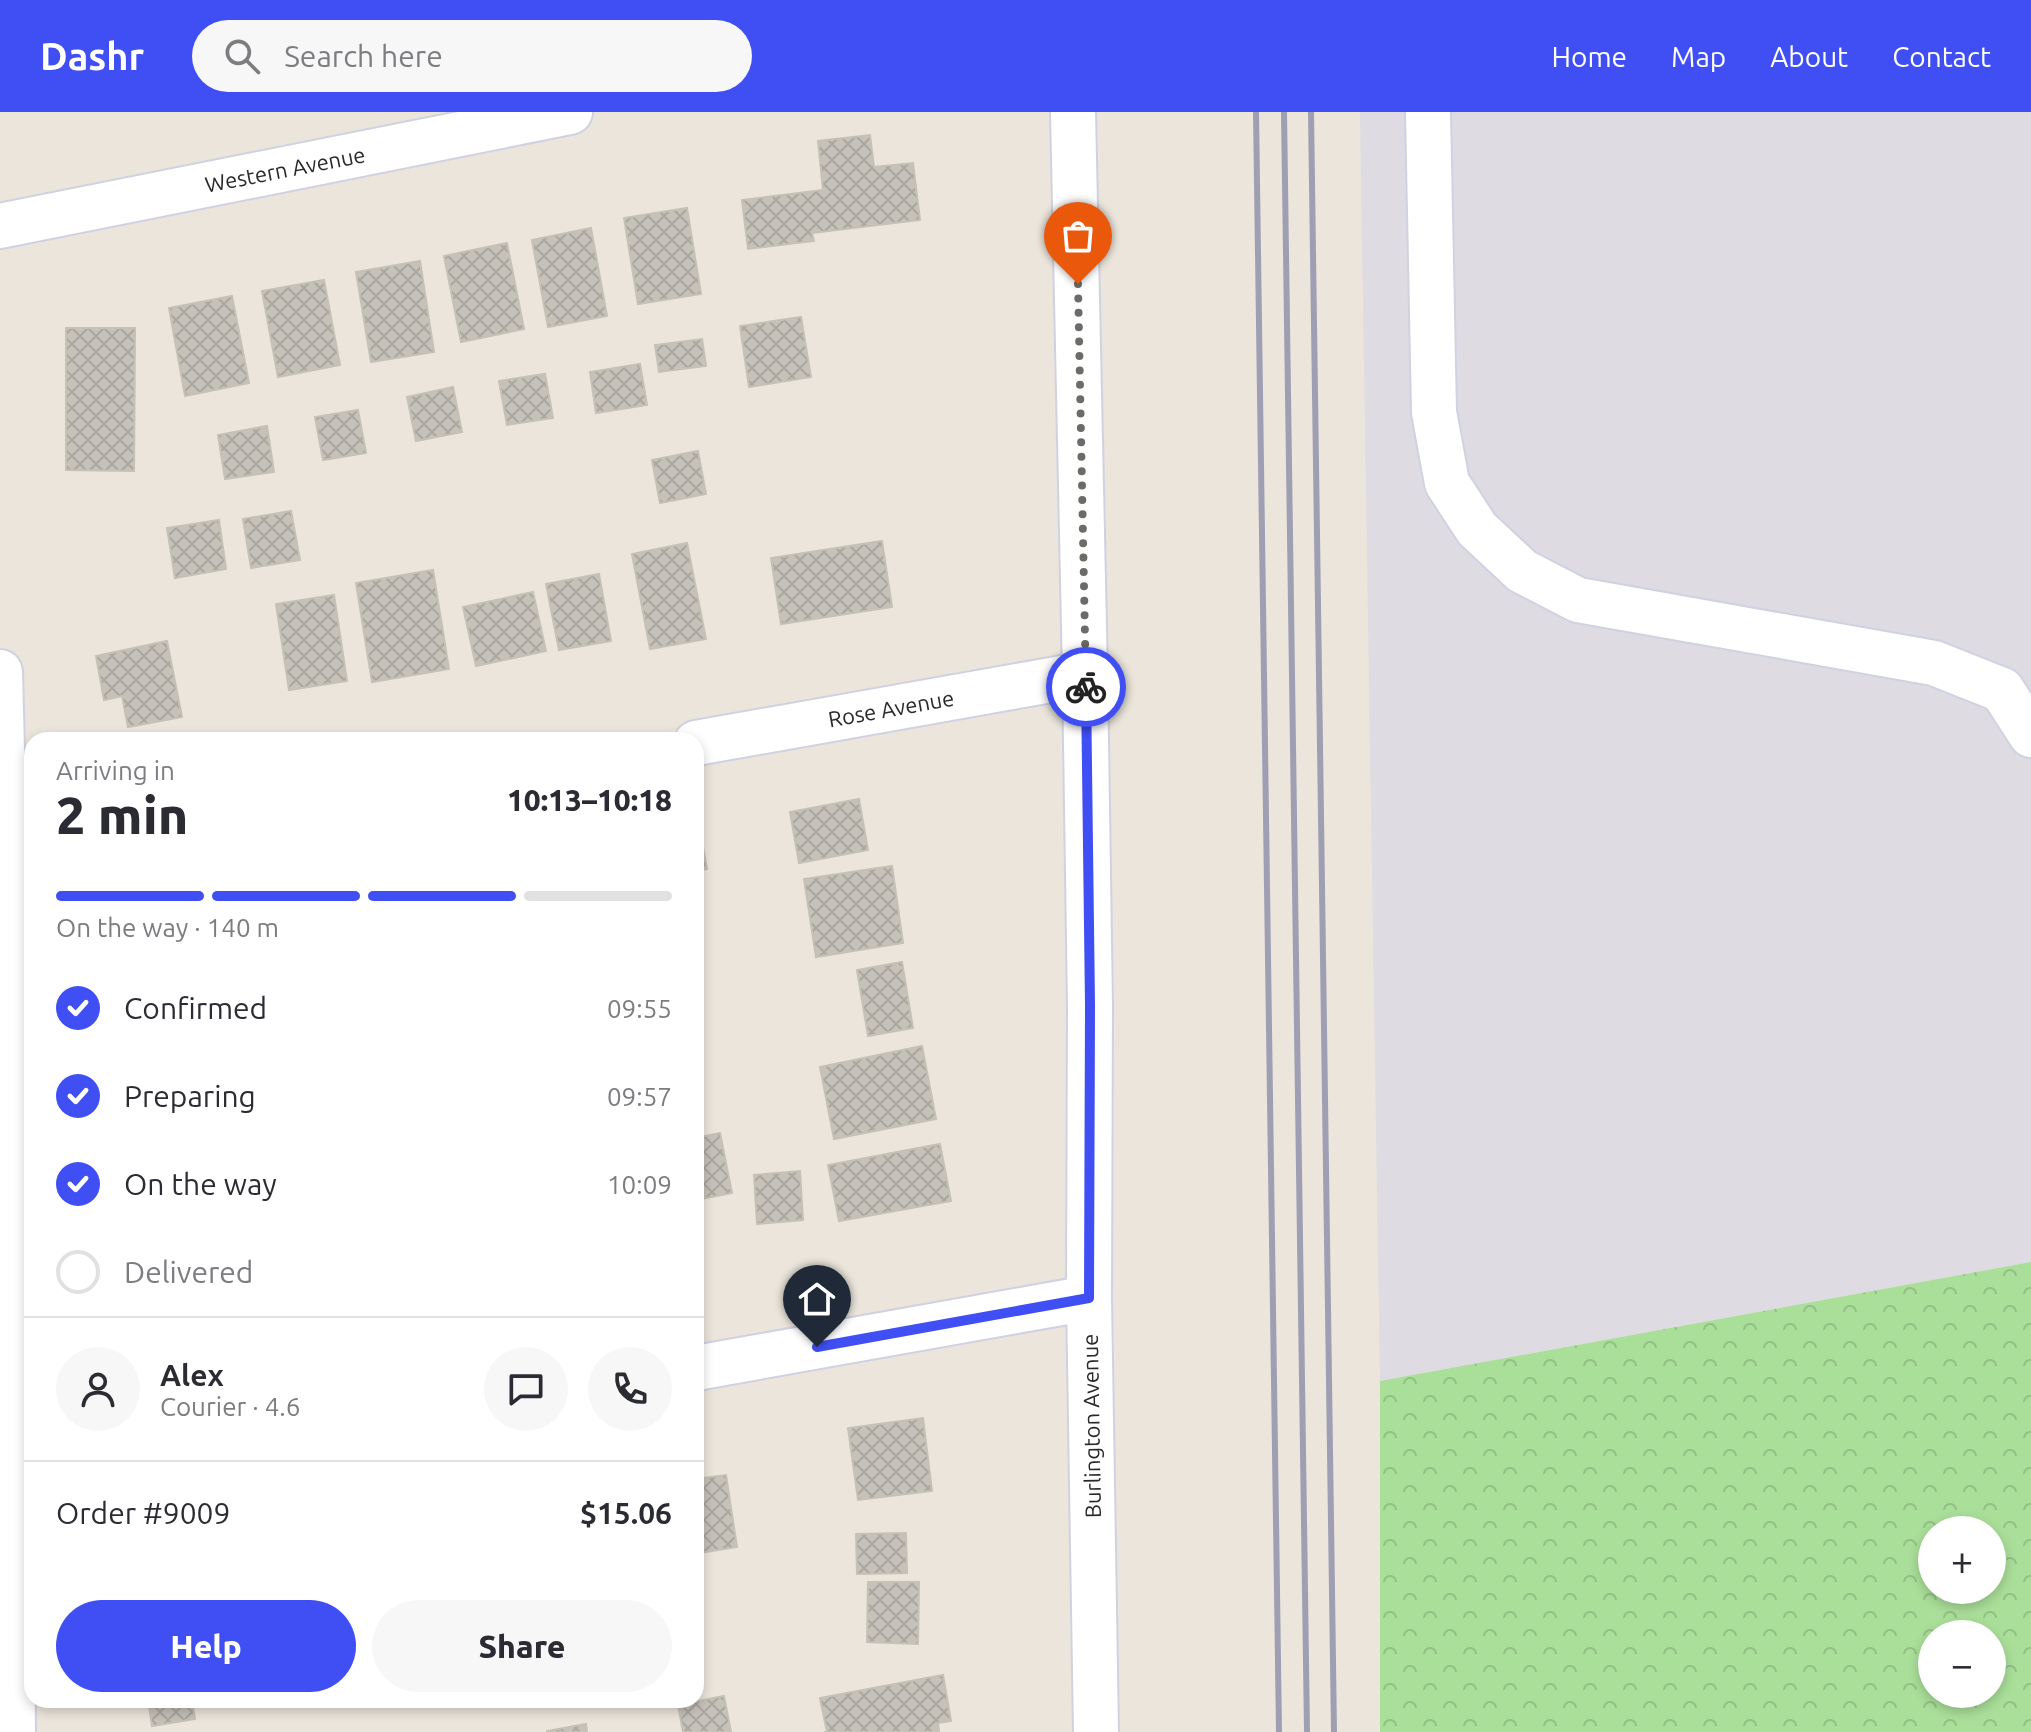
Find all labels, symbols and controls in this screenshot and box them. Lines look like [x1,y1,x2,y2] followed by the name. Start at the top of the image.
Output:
[192,20,752,92] search box
[220,34,264,78] icon: search
[40,35,144,77] text: Dashr
[284,39,443,73] text: Search here
[1552,41,1627,72] text: Home
[1671,41,1726,72] text: Map
[1770,41,1848,72] text: About
[1892,41,1991,72] text: Contact
[203,141,367,197] street label: Western Avenue
[1044,202,1112,284] pin
[1056,214,1100,258] icon: bag
[1046,647,1126,727] courier
[1064,665,1108,709] icon: bike
[826,685,956,731] street label: Rose Avenue
[56,756,175,785] text: Arriving in
[507,783,672,817] text: 10:13–10:18
[56,786,188,844] text: 2 min
[56,913,279,942] text: On the way · 140 m
[56,986,100,1030] icon: check
[124,991,267,1025] text: Confirmed
[607,994,672,1023] text: 09:55
[56,1074,100,1118] icon: check
[124,1079,256,1113] text: Preparing
[607,1082,672,1111] text: 09:57
[56,1162,100,1206] icon: check
[124,1167,277,1201] text: On the way
[607,1170,672,1199] text: 10:09
[124,1255,253,1289] text: Delivered
[783,1265,851,1347] pin
[795,1277,839,1321] icon: home
[1077,1334,1105,1518] street label: Burlington Avenue
[56,1347,140,1431] button: person
[484,1347,568,1431] button: chat
[588,1347,672,1431] button: phone
[160,1358,224,1392] text: Alex
[160,1392,300,1421] text: Courier · 4.6
[56,1496,230,1530] text: Order #9009
[580,1496,672,1530] text: $15.06
[1918,1516,2006,1708] map controls
[1918,1516,2006,1604] button: +
[56,1600,356,1692] button: Help
[372,1600,672,1692] button: Share
[1918,1620,2006,1708] button: −

